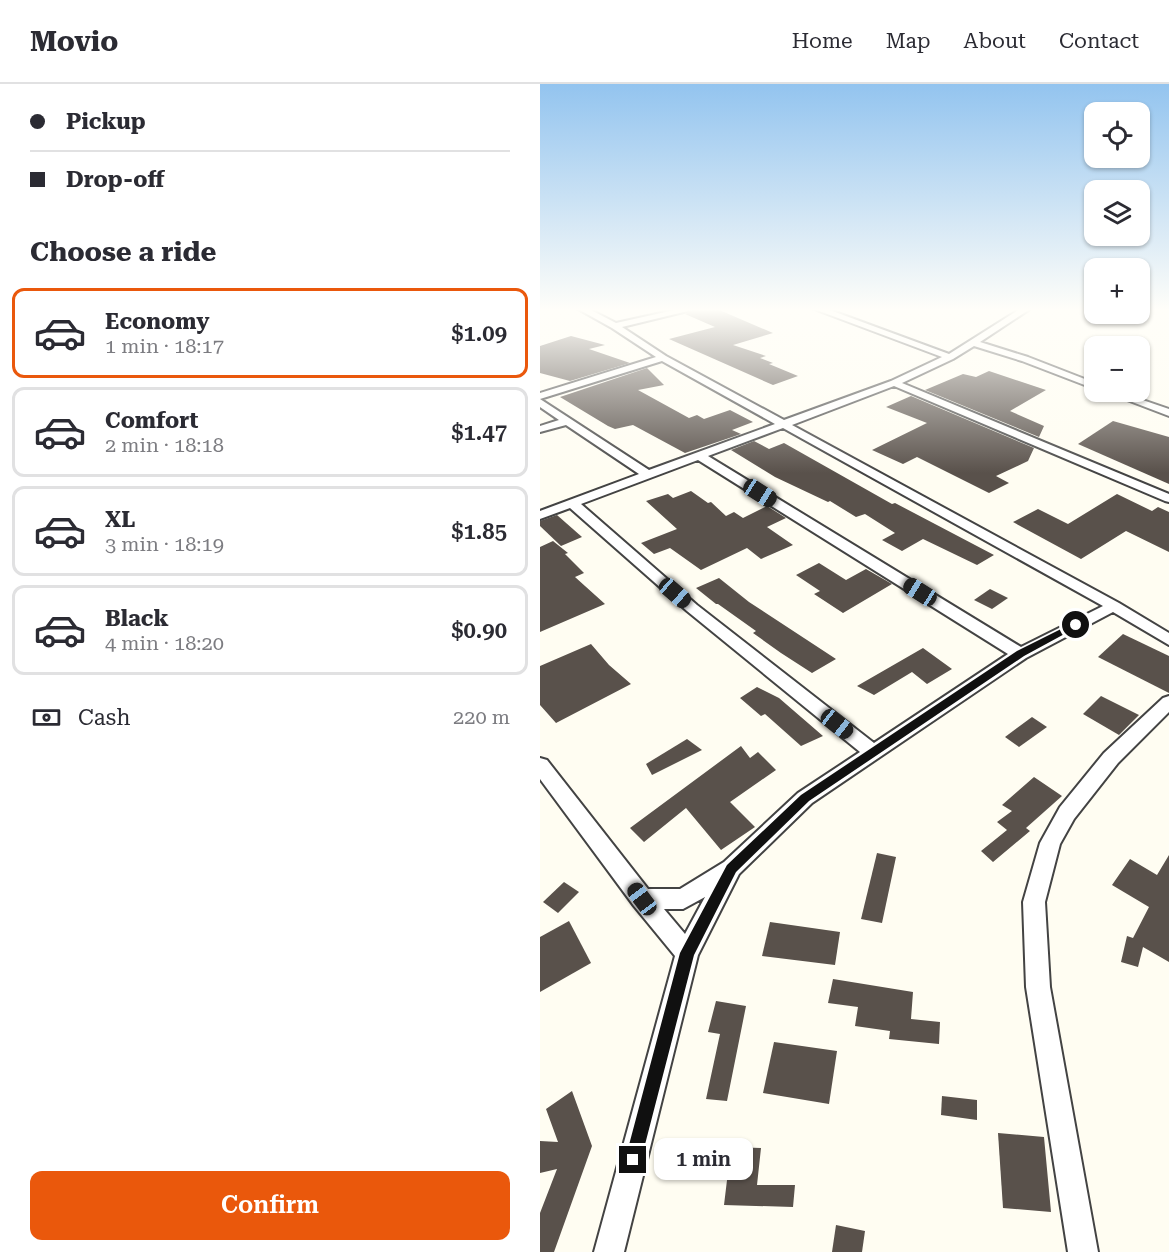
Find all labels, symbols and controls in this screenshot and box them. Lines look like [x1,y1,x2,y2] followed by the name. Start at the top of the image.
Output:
[30,25,118,58] text: Movio
[792,29,853,53] text: Home
[886,29,931,53] text: Map
[964,29,1026,53] text: About
[1059,29,1139,53] text: Contact
[1084,102,1150,402] map controls
[1084,102,1150,168] button: locate
[66,109,146,134] text: Pickup
[66,167,164,192] text: Drop-off
[1084,180,1150,246] button: layers
[30,236,216,268] text: Choose a ride
[1084,258,1150,324] button: +
[33,306,87,360] icon: car
[105,309,209,334] text: Economy
[451,321,507,346] text: $1.09
[105,334,224,358] text: 1 min · 18:17
[1084,336,1150,402] button: −
[33,405,87,459] icon: car
[105,408,198,433] text: Comfort
[451,420,507,445] text: $1.47
[105,433,224,457] text: 2 min · 18:18
[740,476,780,510] car
[33,504,87,558] icon: car
[105,507,135,532] text: XL
[451,519,507,544] text: $1.85
[105,532,224,556] text: 3 min · 18:19
[656,574,694,612] car
[900,575,940,609] car
[33,603,87,657] icon: car
[105,606,169,631] text: Black
[1062,611,1089,638] route start
[451,618,507,643] text: $0.90
[105,631,224,655] text: 4 min · 18:20
[30,701,63,734] icon: cash
[78,705,130,730] text: Cash
[453,705,510,729] text: 220 m
[817,706,857,742] car
[624,879,660,919] car
[654,1139,753,1181] callout: 1 min
[619,1146,646,1173] route end
[676,1147,731,1171] text: 1 min
[30,1171,510,1240] button: Confirm

